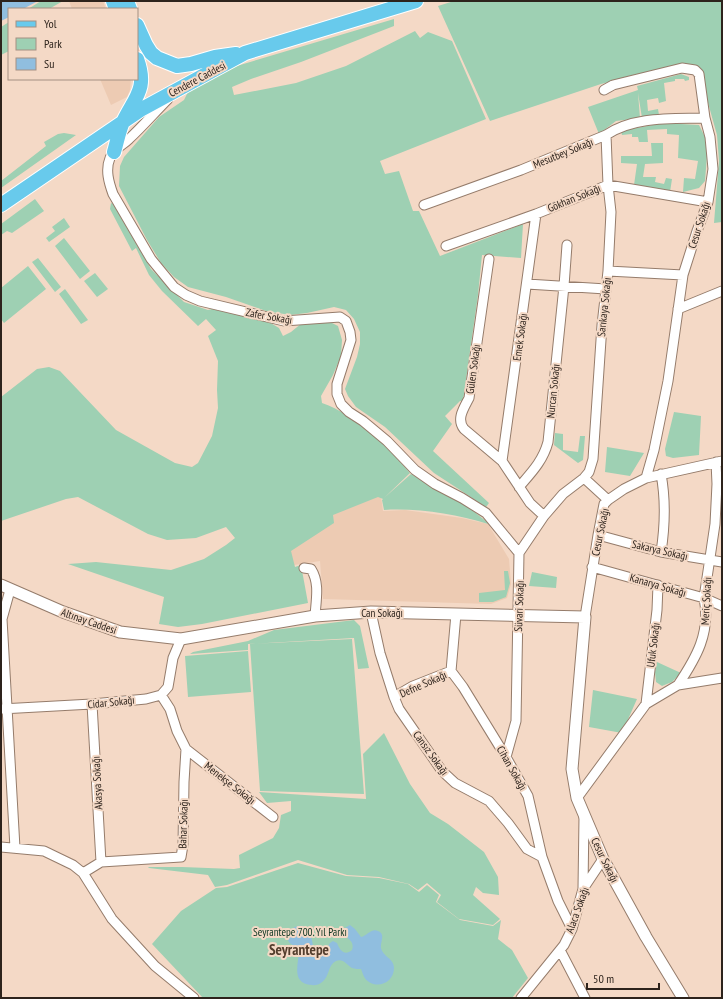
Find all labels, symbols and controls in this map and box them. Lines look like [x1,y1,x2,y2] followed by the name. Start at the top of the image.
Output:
[8,8,138,80] legend
[44,16,57,31] text: Yol
[44,36,62,51] text: Park
[44,56,54,71] text: Su
[166,58,228,100] street label: Cendere Caddesi
[531,135,595,171] street label: Mesutbey Sokağı
[545,181,603,215] street label: Gökhan Sokağı
[685,200,713,250] street label: Cesur Sokağı
[594,277,614,337] street label: Sarıkaya Sokağı
[245,305,293,327] street label: Zafer Sokağı
[510,312,530,362] street label: Emek Sokağı
[463,343,483,395] street label: Gülen Sokağı
[543,363,563,419] street label: Nurcan Sokağı
[588,507,612,557] street label: Cesur Sokağı
[631,537,689,563] street label: Sakarya Sokağı
[628,570,688,600] street label: Kanarya Sokağı
[698,577,714,625] street label: Meriç Sokağı
[511,580,527,632] street label: Süvari Sokağı
[59,605,119,637] street label: Altınay Caddesi
[361,606,403,620] street label: Can Sokağı
[643,622,663,668] street label: Ufuk Sokağı
[397,667,449,701] street label: Defne Sokağı
[87,693,135,711] street label: Cidar Sokağı
[410,728,452,778] street label: Cansız Sokağı
[494,743,530,793] street label: Cihan Sokağı
[89,756,105,810] street label: Akasya Sokağı
[202,759,258,807] street label: Menekşe Sokağı
[175,799,191,849] street label: Bahar Sokağı
[588,835,622,885] street label: Cesur Sokağı
[562,885,592,935] street label: Alaca Sokağı
[253,925,347,939] park label: Seyrantepe 700. Yıl Parkı
[269,940,329,959] district label: Seyrantepe
[587,965,659,991] scale bar
[593,971,614,986] text: 50 m

